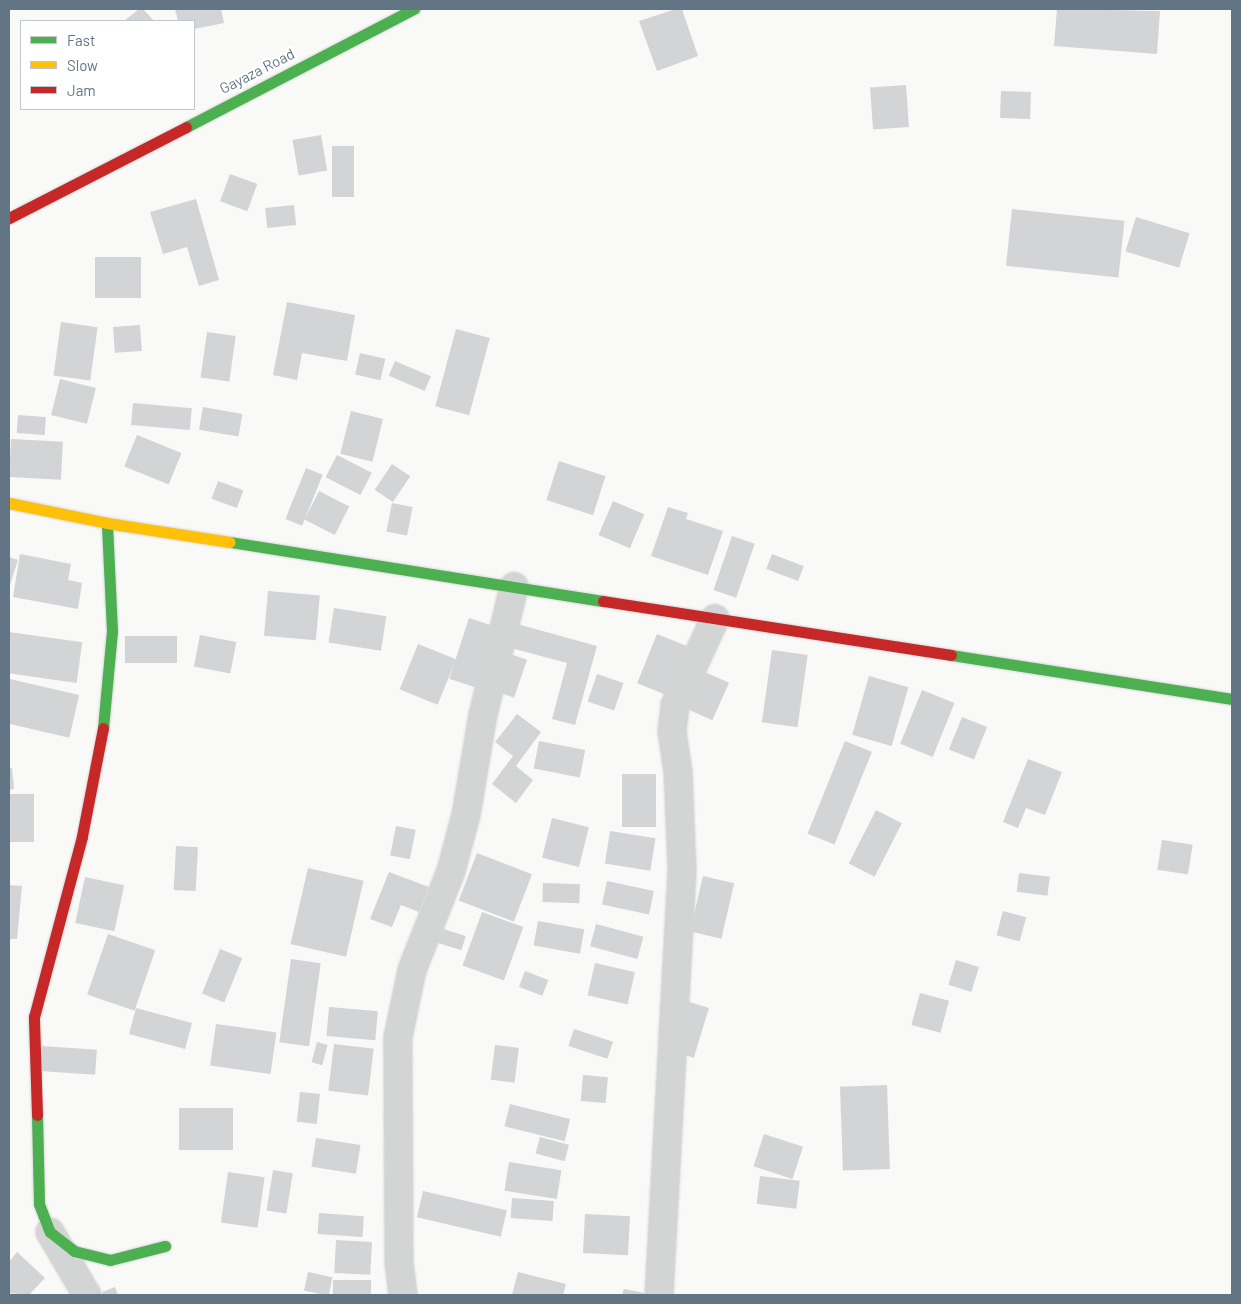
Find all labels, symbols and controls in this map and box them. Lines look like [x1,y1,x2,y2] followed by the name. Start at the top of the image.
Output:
[20,20,195,110] legend
[67,31,95,49] text: Fast
[217,44,297,98] street label: Gayaza Road
[67,56,98,74] text: Slow
[67,81,96,99] text: Jam

